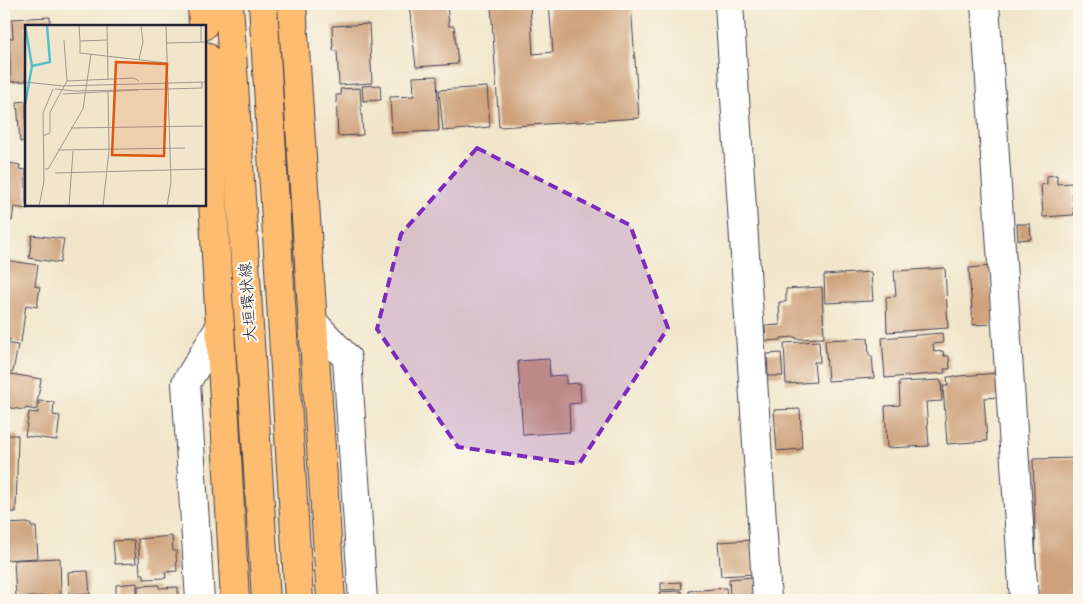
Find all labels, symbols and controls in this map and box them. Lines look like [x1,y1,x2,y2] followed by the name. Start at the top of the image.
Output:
[25,25,206,206] inset map
[233,261,261,343] street label: 大垣環状線

